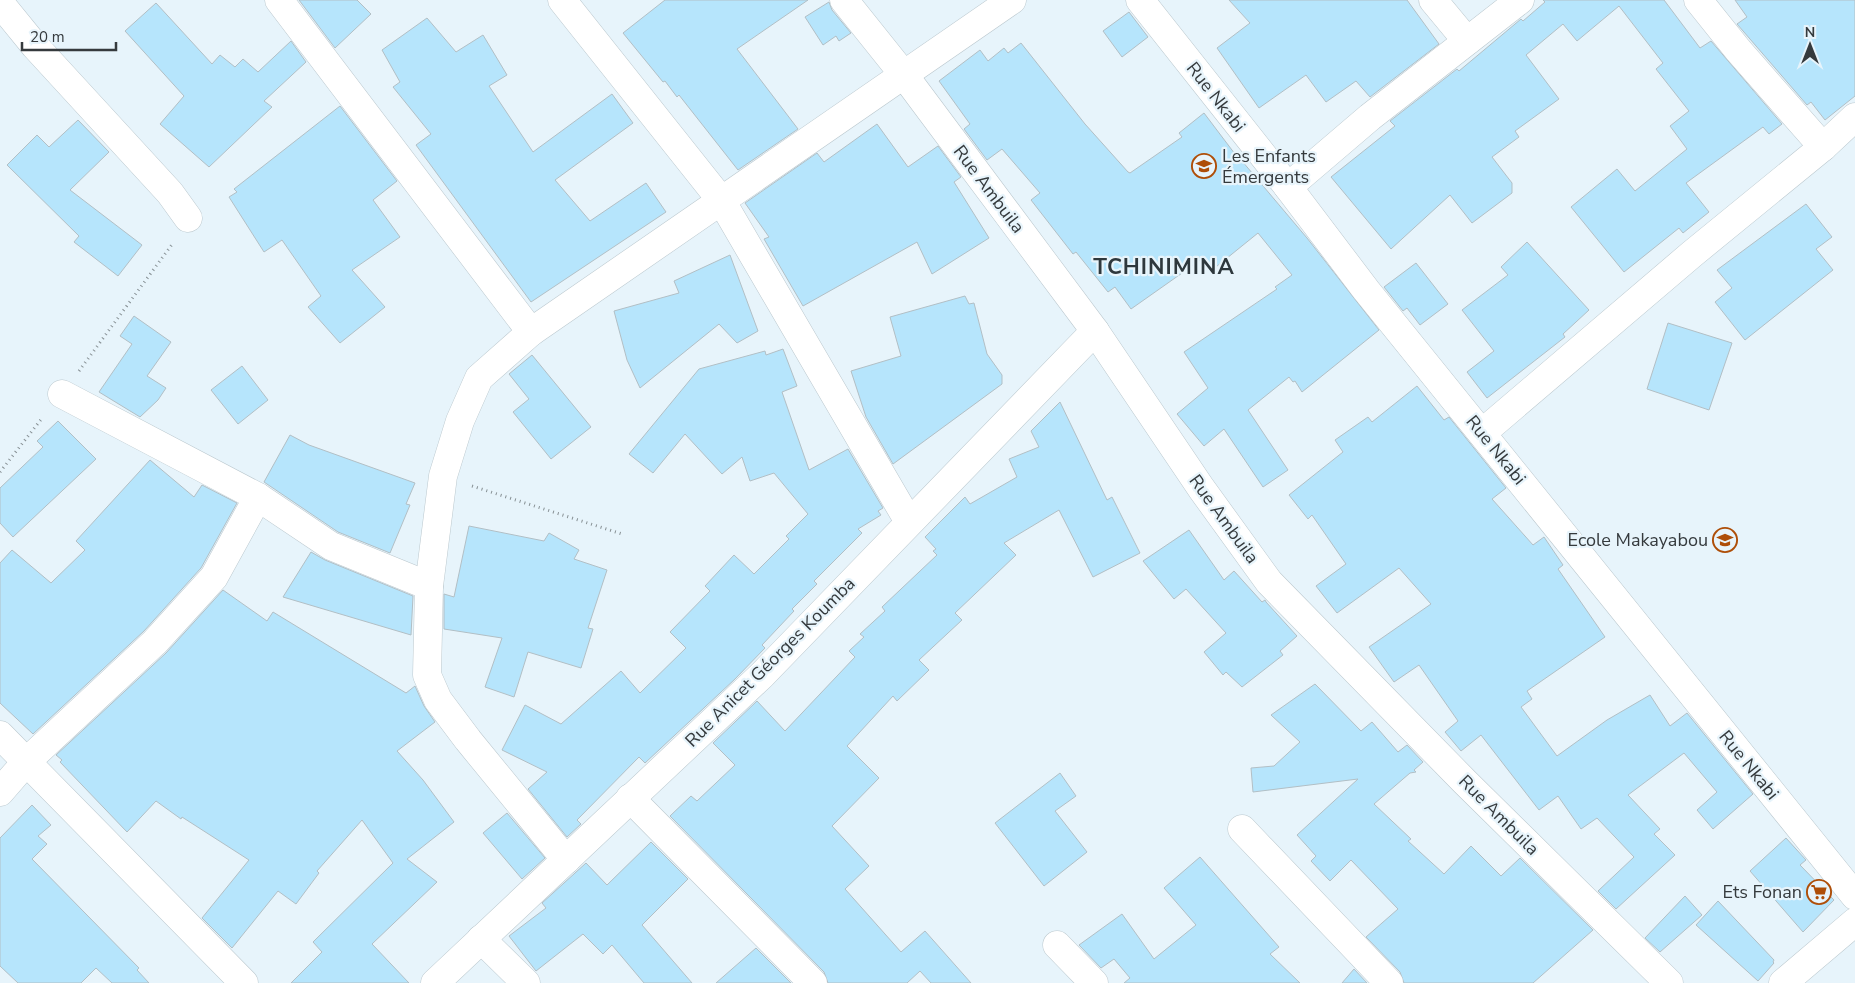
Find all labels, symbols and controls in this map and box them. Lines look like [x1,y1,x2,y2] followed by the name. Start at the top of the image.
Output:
[22,20,116,52] scale bar
[1785,20,1835,70] north arrow
[1805,23,1815,42] text: N
[30,27,65,47] text: 20 m
[1181,57,1251,137] street label: Rue Nkabi
[948,140,1030,238] street label: Rue Ambuila
[1222,144,1316,189] place label: Les Enfants Émergents
[1191,153,1217,179] school or university icon: Les Enfants Émergents
[1093,252,1235,282] district label: TCHINIMINA
[1461,410,1531,490] street label: Rue Nkabi
[1184,470,1264,568] street label: Rue Ambuila
[1712,527,1738,553] school or university icon: Ecole Makayabou
[1567,528,1708,552] place label: Ecole Makayabou
[680,572,860,752] street label: Rue Anicet Géorges Koumba
[1714,725,1784,805] street label: Rue Nkabi
[1454,770,1544,860] street label: Rue Ambuila
[1806,879,1832,905] supermarket icon: Ets Fonan
[1722,880,1802,904] place label: Ets Fonan

